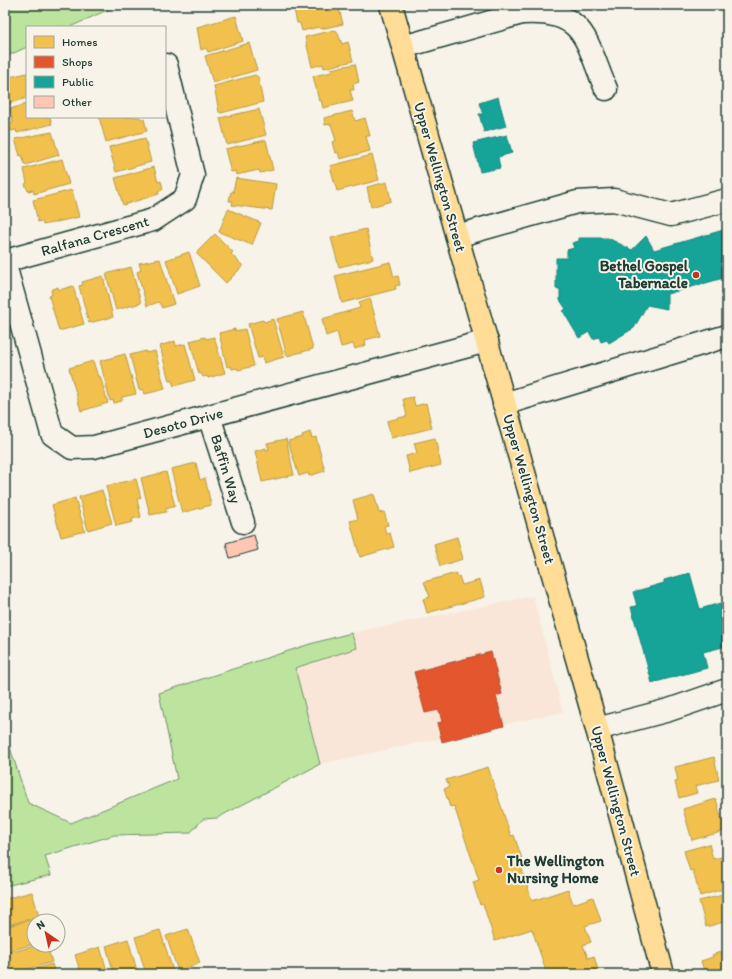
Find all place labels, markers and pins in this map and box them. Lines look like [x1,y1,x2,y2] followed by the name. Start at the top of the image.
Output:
[600,257,689,292] place label: Bethel Gospel Tabernacle
[691,270,701,280] marker: Bethel Gospel Tabernacle
[506,852,605,888] place label: The Wellington Nursing Home
[494,865,504,875] marker: The Wellington Nursing Home

